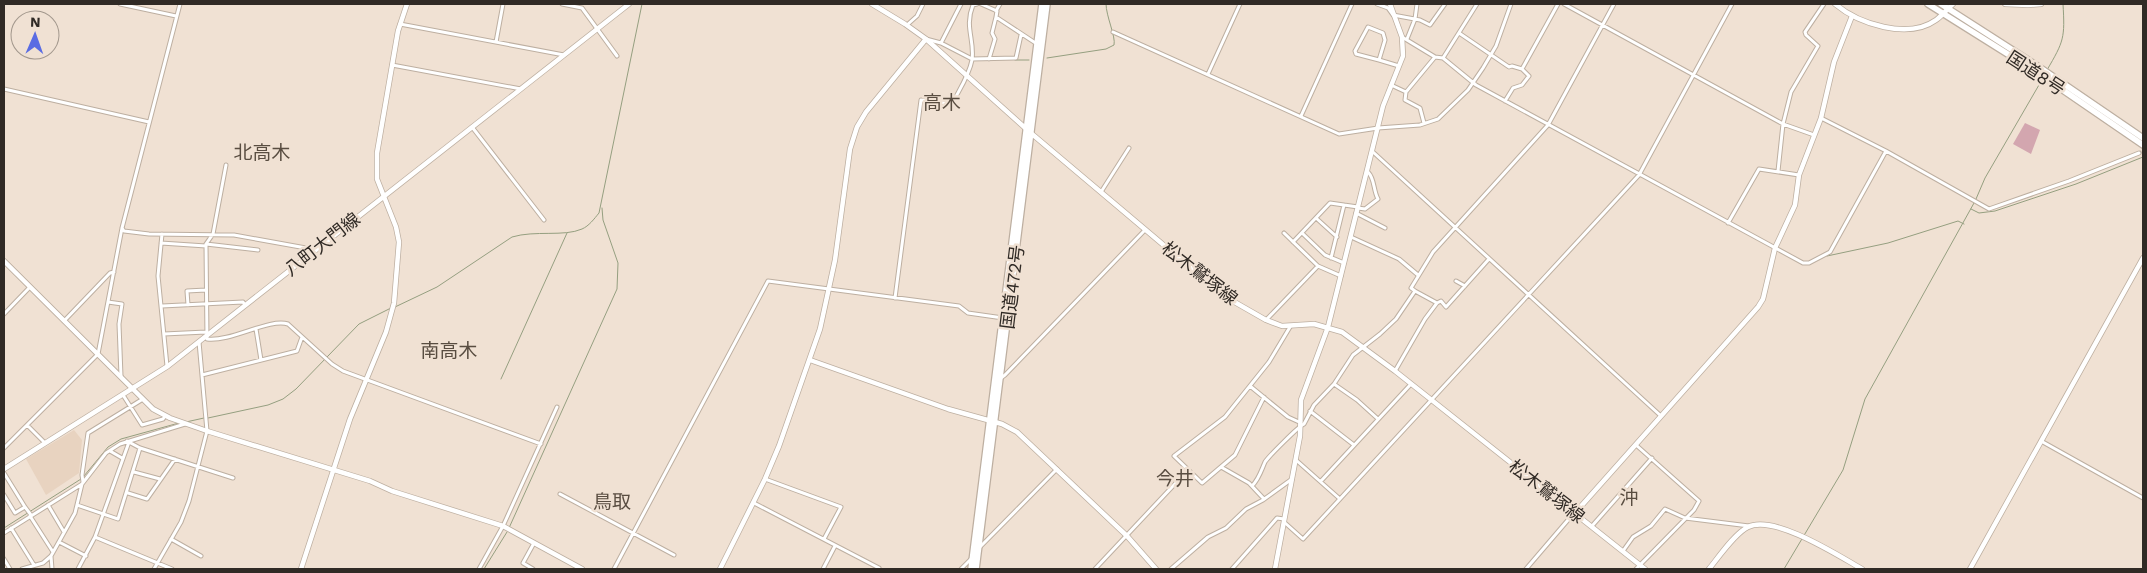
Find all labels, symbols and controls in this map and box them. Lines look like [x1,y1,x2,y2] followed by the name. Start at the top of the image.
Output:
[10,10,60,60] north arrow
[30,14,41,30] text: N
[2003,46,2069,100] street label: 国道8号
[923,91,961,114] district label: 高木
[233,141,291,164] district label: 北高木
[280,208,364,280] street label: 八町大門線
[1158,237,1242,309] street label: 松木鷲塚線
[996,244,1028,330] street label: 国道472号
[420,339,478,362] district label: 南高木
[1505,455,1589,527] street label: 松木鷲塚線
[1156,467,1194,490] district label: 今井
[1619,486,1639,509] district label: 沖
[593,490,631,513] district label: 鳥取

